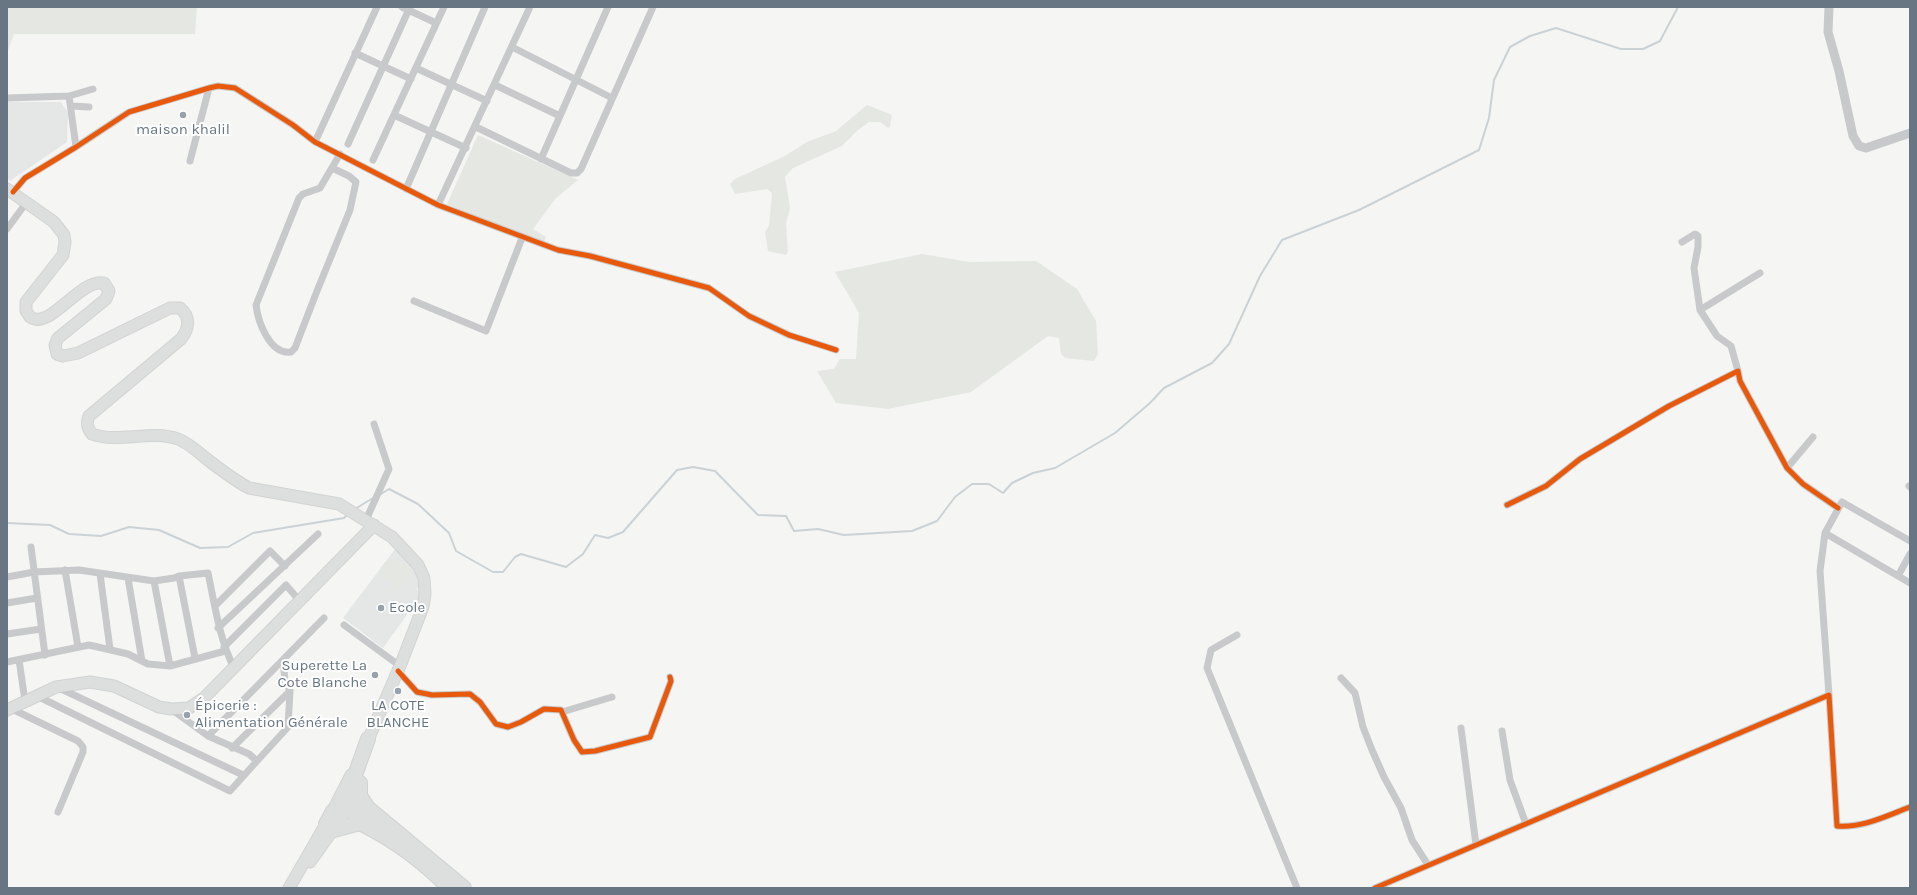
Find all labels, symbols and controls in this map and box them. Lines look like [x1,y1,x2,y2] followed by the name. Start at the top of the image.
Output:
[178,110,188,120] marker: maison khalil
[136,121,230,139] place label: maison khalil
[389,599,425,617] place label: Ecole
[376,603,386,613] marker: Ecole
[277,657,367,692] place label: Superette La Cote Blanche
[370,670,380,680] marker: Superette La Cote Blanche
[393,686,403,696] marker: LA COTE BLANCHE
[195,697,348,732] place label: Épicerie : Alimentation Générale
[367,697,429,732] place label: LA COTE BLANCHE
[182,710,192,720] marker: Épicerie : Alimentation Générale

